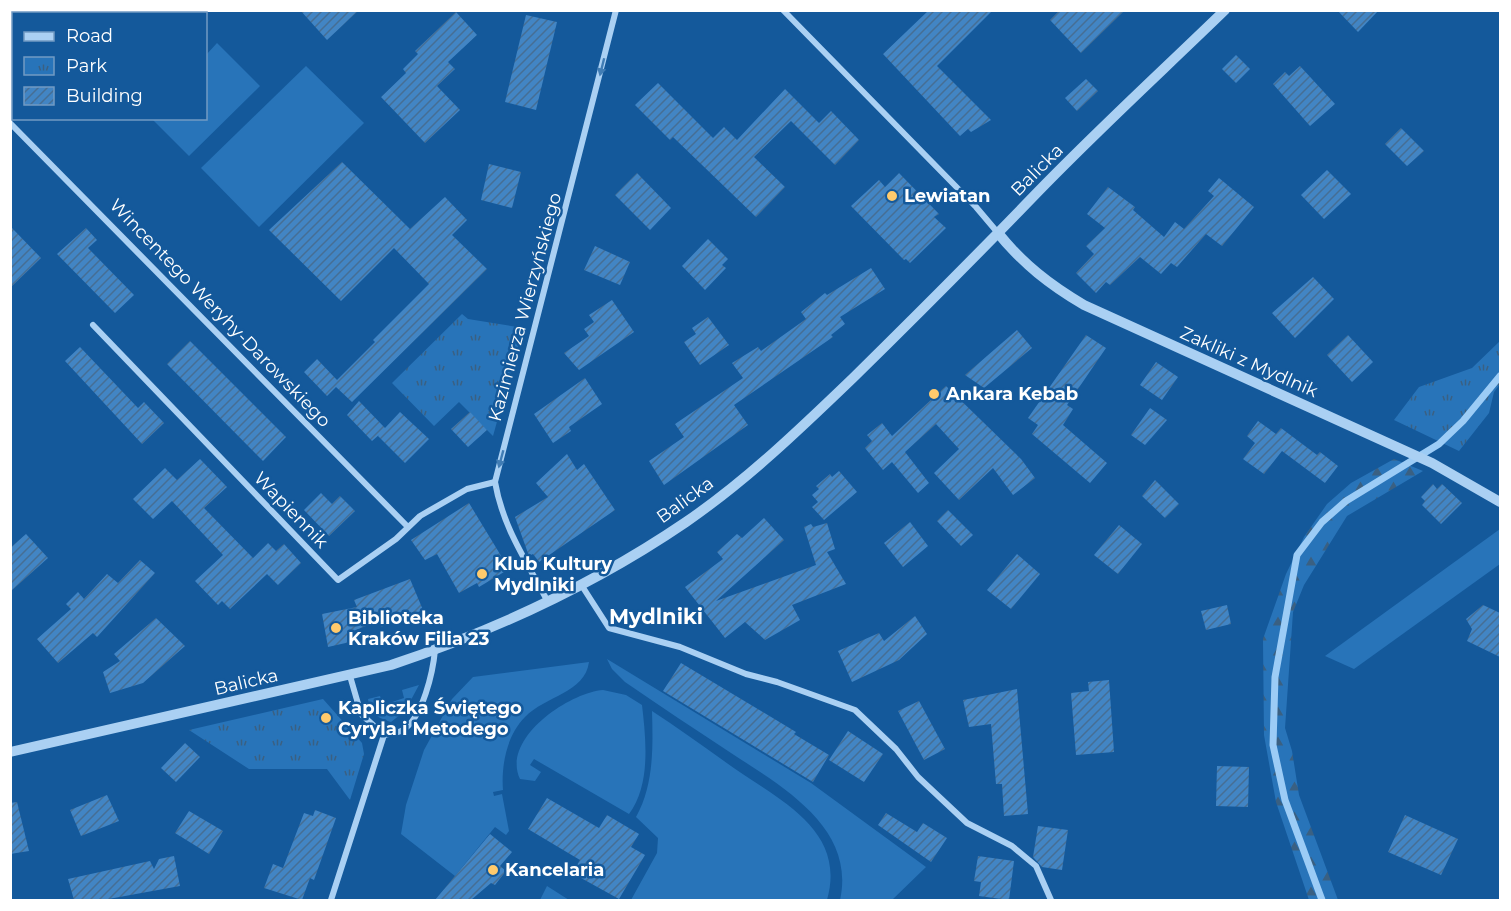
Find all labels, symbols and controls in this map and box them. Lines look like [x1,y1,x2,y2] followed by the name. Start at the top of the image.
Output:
[12,12,207,120] legend
[66,25,113,47] text: Road
[66,55,107,77] text: Park
[597,58,607,77] one-way arrow
[66,85,143,107] text: Building
[1006,139,1068,201] street label: Balicka
[904,185,990,207] place label: Lewiatan
[885,189,899,203] marker: Lewiatan
[484,190,566,424] street label: Kazimierza Wierzyńskiego
[105,194,335,432] street label: Wincentego Weryhy-Darowskiego
[1177,322,1322,402] street label: Zakliki z Mydlnik
[945,383,1078,405] place label: Ankara Kebab
[927,387,941,401] marker: Ankara Kebab
[496,451,505,469] one-way arrow
[249,467,333,553] street label: Wapiennik
[652,472,718,528] street label: Balicka
[494,553,612,596] place label: Klub Kultury Mydlniki
[475,567,489,581] marker: Klub Kultury Mydlniki
[609,604,703,629] district label: Mydlniki
[348,607,490,650] place label: Biblioteka Kraków Filia 23
[329,621,343,635] marker: Biblioteka Kraków Filia 23
[212,664,280,700] street label: Balicka
[338,697,522,740] place label: Kapliczka Świętego Cyryla i Metodego
[319,711,333,725] marker: Kapliczka Świętego Cyryla i Metodego
[505,859,604,881] place label: Kancelaria
[486,863,500,877] marker: Kancelaria

